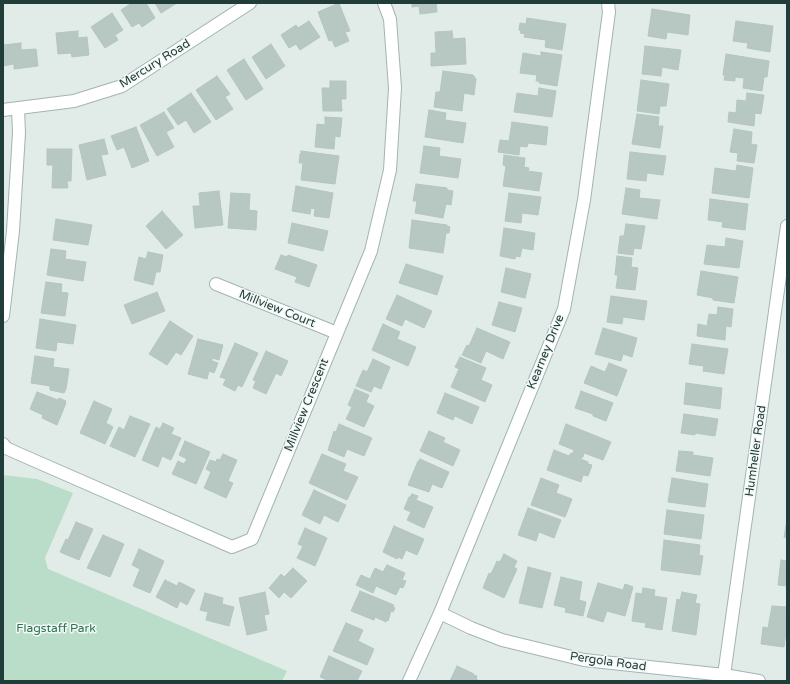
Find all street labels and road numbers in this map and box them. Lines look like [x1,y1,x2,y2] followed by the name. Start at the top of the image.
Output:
[117,37,193,91] street label: Mercury Road
[237,287,317,331] street label: Millview Court
[524,313,568,391] street label: Kearney Drive
[282,356,332,454] street label: Millview Crescent
[742,404,770,498] street label: Humheller Road
[569,650,647,674] street label: Pergola Road

